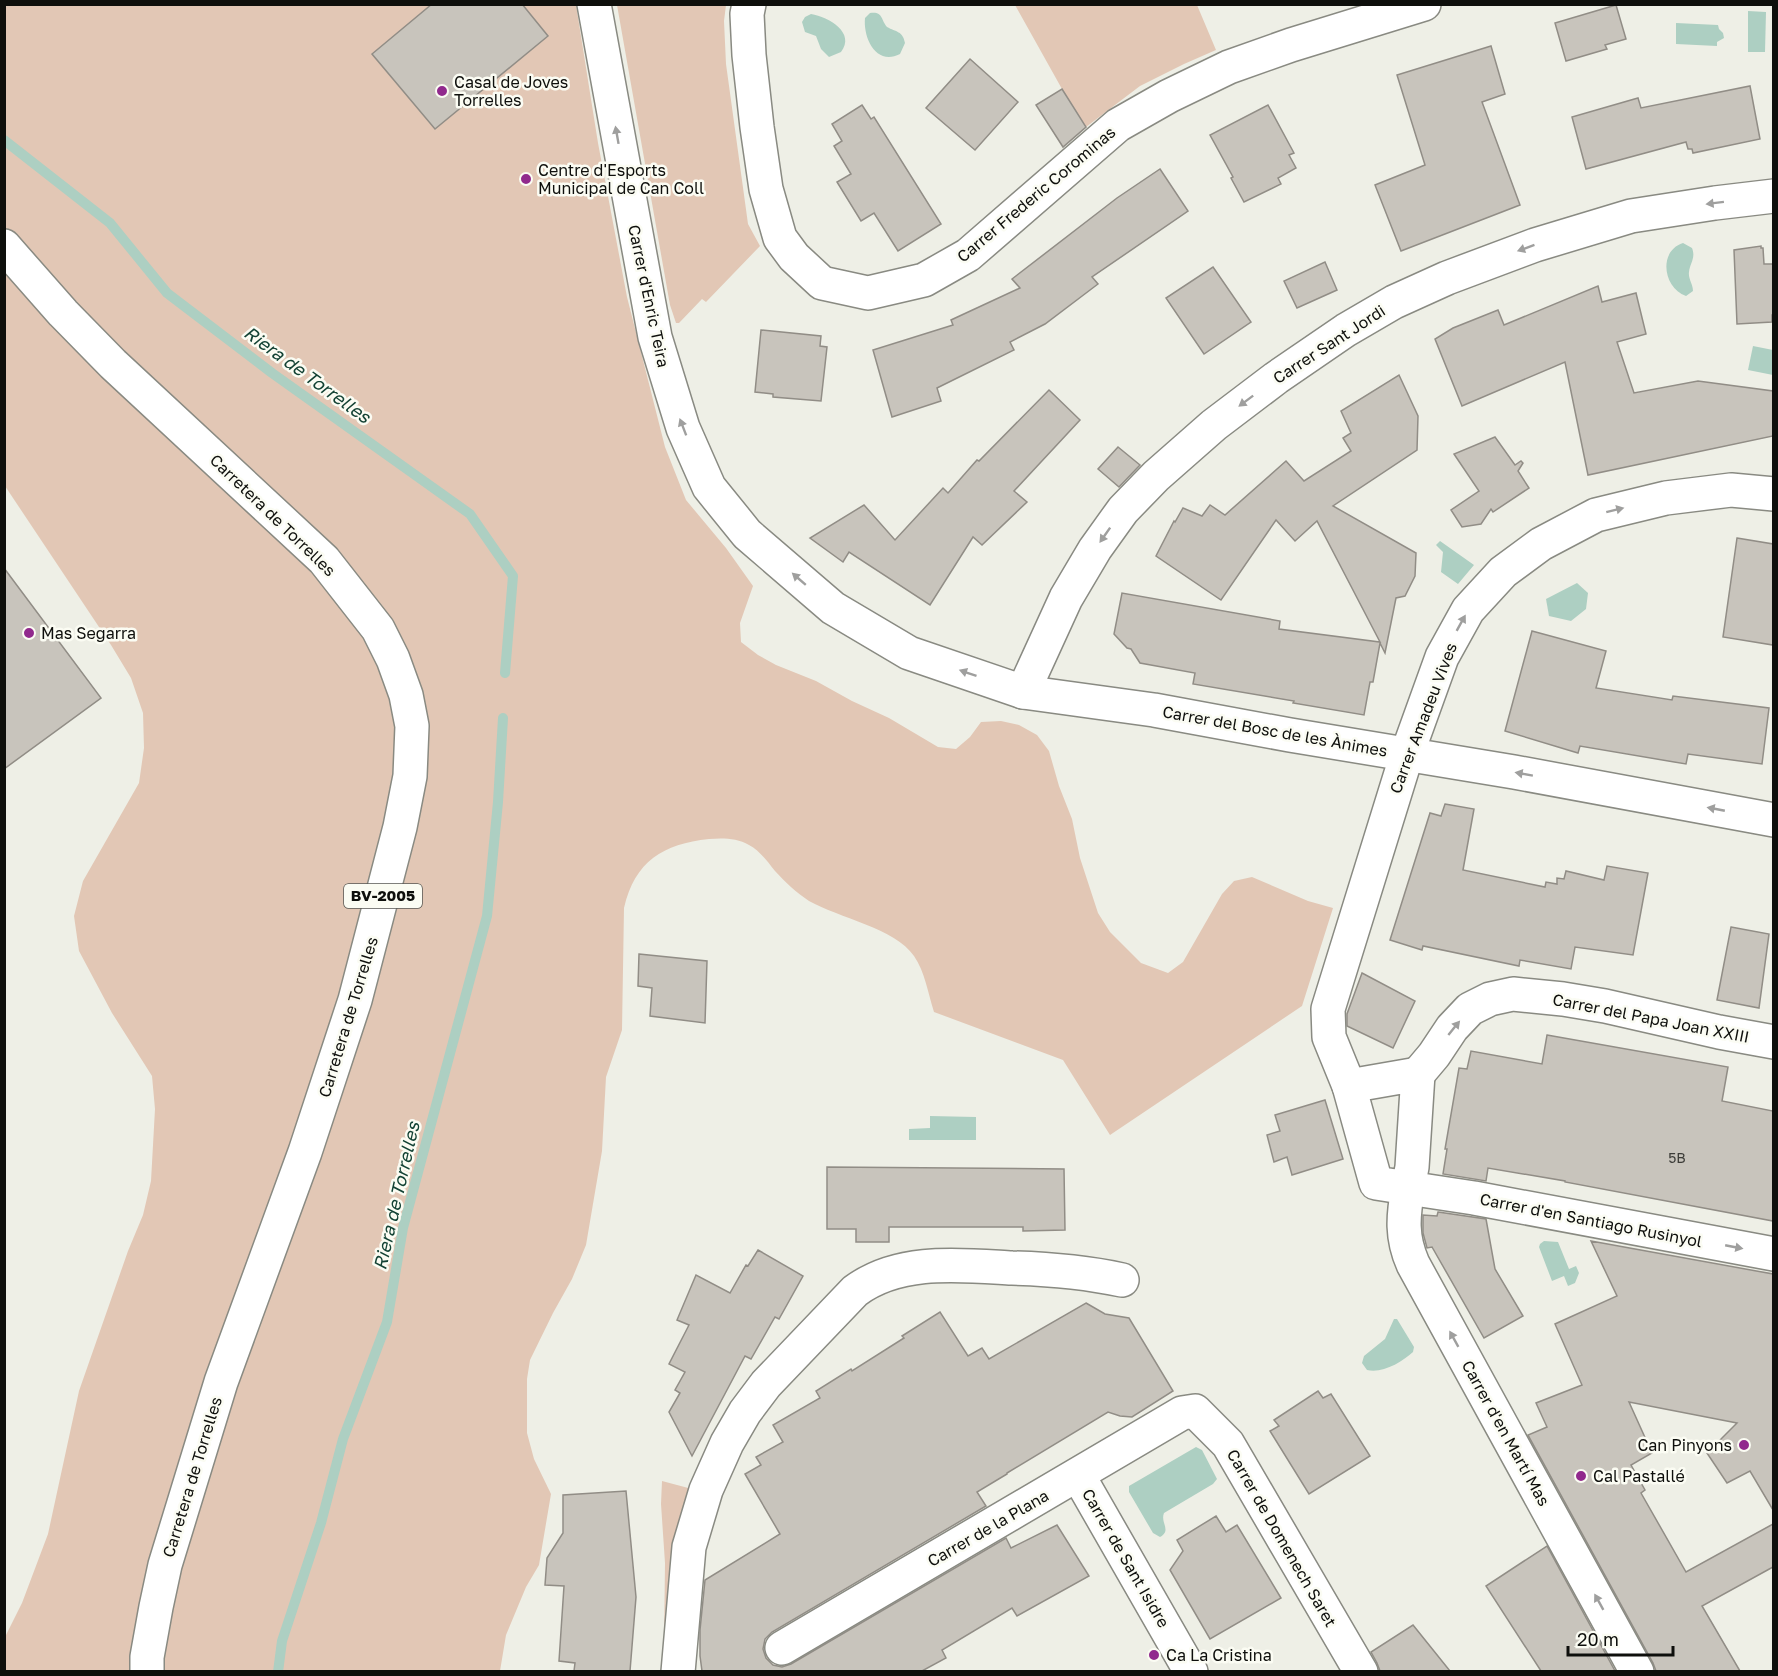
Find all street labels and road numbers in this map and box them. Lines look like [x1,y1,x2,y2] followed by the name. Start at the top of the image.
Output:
[953,122,1119,266] street label: Carrer Frederic Corominas
[624,223,674,369] street label: Carrer d'Enric Teira
[1269,300,1389,388] street label: Carrer Sant Jordi
[206,450,340,580] street label: Carretera de Torrelles
[1385,640,1461,796] street label: Carrer Amadeu Vives
[1161,701,1389,761] street label: Carrer del Bosc de les Ànimes
[344,884,422,908] road number: BV-2005
[314,934,382,1100] street label: Carretera de Torrelles
[1551,989,1751,1047] street label: Carrer del Papa Joan XXIII
[1478,1189,1704,1251] street label: Carrer d'en Santiago Rusinyol
[1458,1357,1554,1509] street label: Carrer d'en Martí Mas
[158,1394,226,1560] street label: Carretera de Torrelles
[1223,1446,1341,1630] street label: Carrer de Domenech Saret
[924,1485,1052,1571] street label: Carrer de la Plana
[1078,1485,1174,1631] street label: Carrer de Sant Isidre

